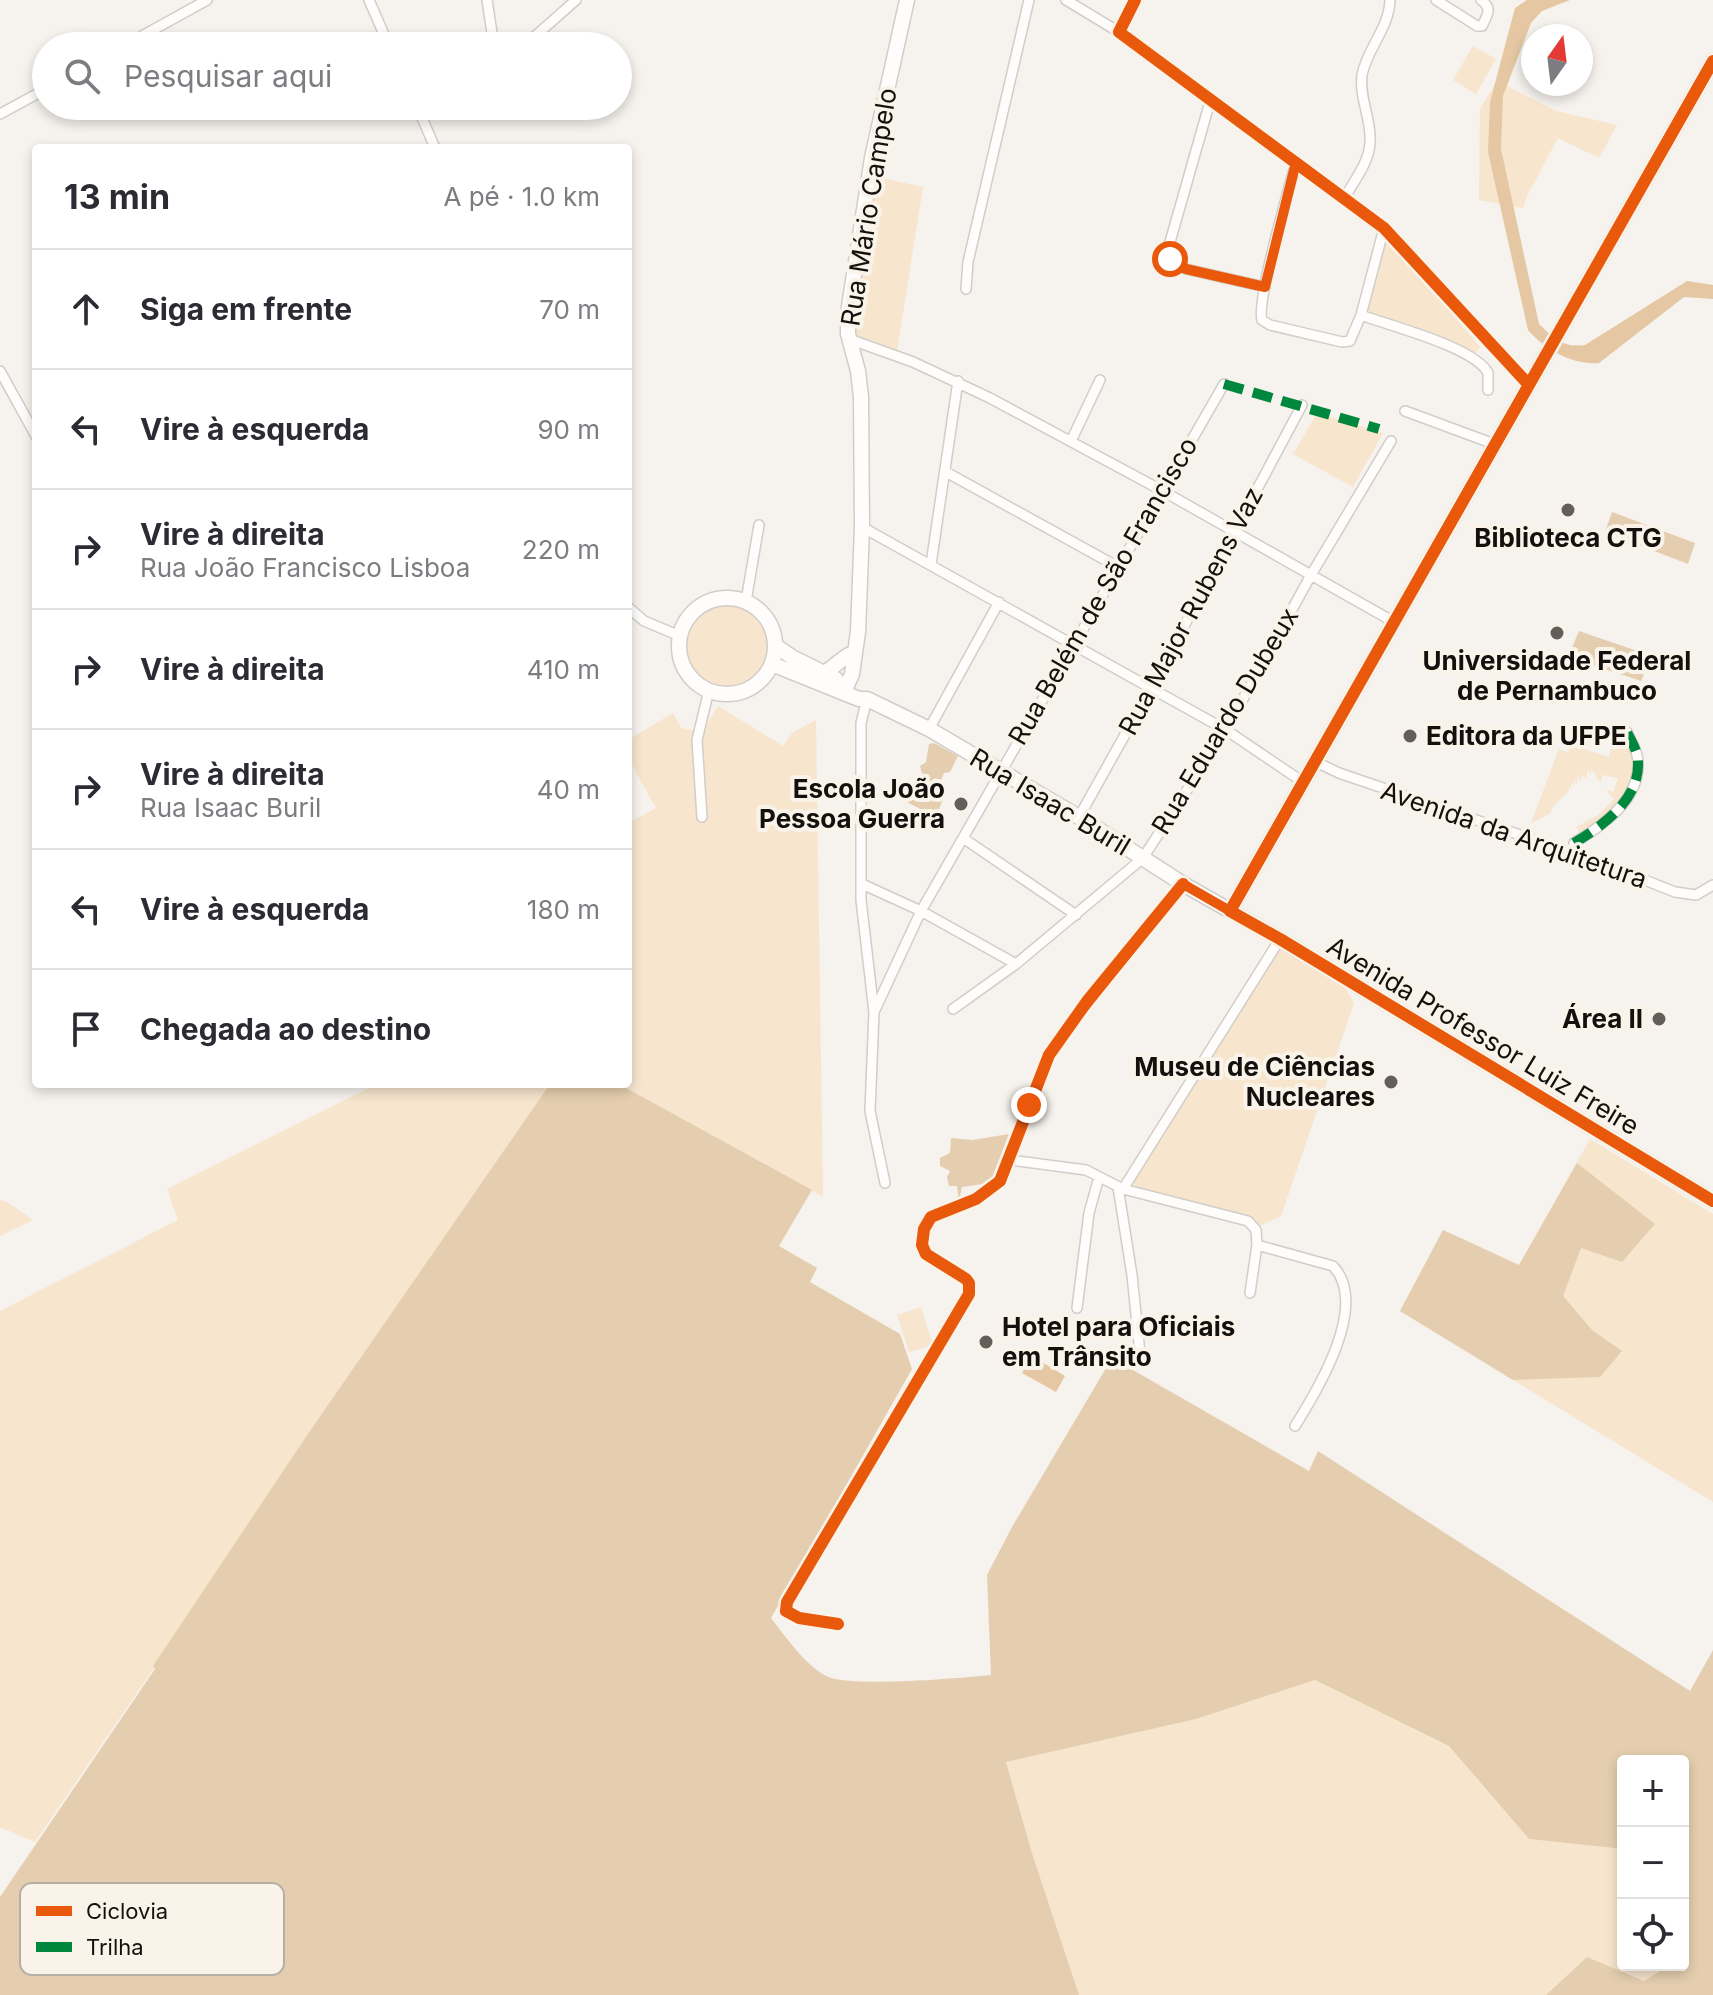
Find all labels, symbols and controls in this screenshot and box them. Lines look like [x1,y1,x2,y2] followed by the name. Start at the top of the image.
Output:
[1521,24,1593,96] north arrow
[32,32,632,120] search box
[60,54,104,98] icon: search
[124,58,332,94] text: Pesquisar aqui
[834,86,903,328] street label: Rua Mário Campelo
[64,176,170,217] text: 13 min
[443,181,600,212] text: A pé · 1.0 km
[1152,241,1188,277] route start
[64,287,108,331] icon: ahead
[140,291,352,327] text: Siga em frente
[539,294,600,325] text: 70 m
[64,407,108,451] icon: left
[140,411,369,447] text: Vire à esquerda
[537,414,600,445] text: 90 m
[1002,431,1203,750] street label: Rua Belém de São Francisco
[1112,482,1269,740] street label: Rua Major Rubens Vaz
[1559,501,1577,519] marker: Biblioteca CTG
[140,516,325,552] text: Vire à direita
[1474,522,1662,553] place label: Biblioteca CTG
[64,527,108,571] icon: right
[522,534,600,565] text: 220 m
[140,552,470,583] text: Rua João Francisco Lisboa
[1145,602,1304,840] street label: Rua Eduardo Dubeux
[1548,624,1566,642] marker: Universidade Federal de Pernambuco
[1423,645,1691,706] place label: Universidade Federal de Pernambuco
[64,647,108,691] icon: right
[140,651,325,687] text: Vire à direita
[527,654,600,685] text: 410 m
[1426,720,1627,751] place label: Editora da UFPE
[1401,727,1419,745] marker: Editora da UFPE
[965,742,1136,862] street label: Rua Isaac Buril
[140,756,325,792] text: Vire à direita
[64,767,108,811] icon: right
[759,773,945,834] place label: Escola João Pessoa Guerra
[537,774,600,805] text: 40 m
[1377,774,1651,895] street label: Avenida da Arquitetura
[140,792,321,823] text: Rua Isaac Buril
[952,795,970,813] marker: Escola João Pessoa Guerra
[64,887,108,931] icon: left
[140,891,369,927] text: Vire à esquerda
[527,894,600,925] text: 180 m
[1322,930,1645,1141] street label: Avenida Professor Luiz Freire
[1562,1003,1643,1034] place label: Área II
[64,1007,108,1051] icon: arrive
[1650,1010,1668,1028] marker: Área II
[140,1011,431,1047] text: Chegada ao destino
[1134,1051,1375,1112] place label: Museu de Ciências Nucleares
[1382,1073,1400,1091] marker: Museu de Ciências Nucleares
[1011,1087,1047,1123] route end
[1002,1311,1235,1372] place label: Hotel para Oficiais em Trânsito
[977,1333,995,1351] marker: Hotel para Oficiais em Trânsito
[1617,1755,1689,1971] map controls
[1617,1755,1689,1827] button: +
[1617,1827,1689,1899] button: −
[20,1883,284,1975] legend
[86,1898,168,1924] text: Ciclovia
[1617,1899,1689,1971] button: locate
[86,1934,144,1960] text: Trilha

